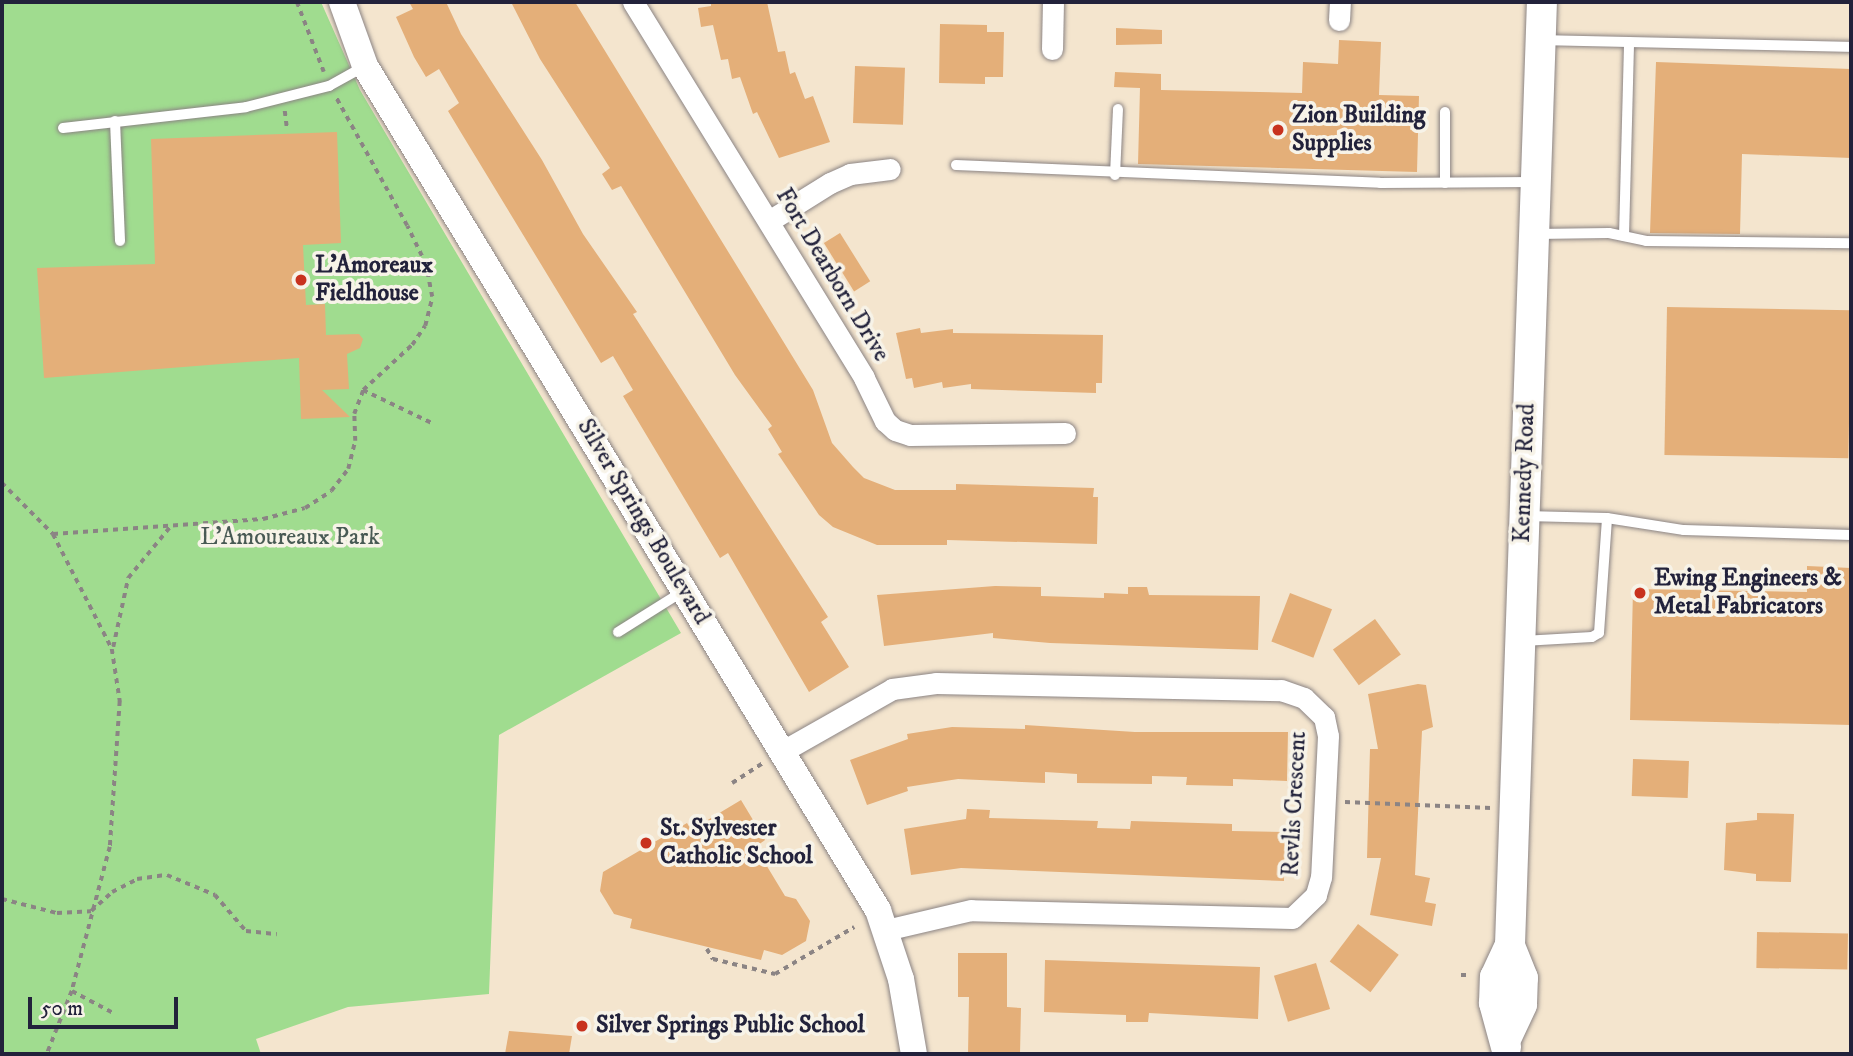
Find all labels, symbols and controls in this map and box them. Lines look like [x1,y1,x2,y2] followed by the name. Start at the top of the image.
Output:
[1292,102,1426,158] place label: Zion Building Supplies
[1270,122,1286,138] marker: Zion Building Supplies
[769,183,895,367] street label: Fort Dearborn Drive
[315,252,433,308] place label: L'Amoreaux Fieldhouse
[293,272,309,288] marker: L'Amoreaux Fieldhouse
[1508,403,1542,543] street label: Kennedy Road
[570,414,716,630] street label: Silver Springs Boulevard
[200,524,380,552] park label: L'Amoureaux Park
[1654,565,1842,621] place label: Ewing Engineers & Metal Fabricators
[1632,585,1648,601] marker: Ewing Engineers & Metal Fabricators
[1277,731,1313,877] street label: Revlis Crescent
[660,815,813,871] place label: St. Sylvester Catholic School
[638,835,654,851] marker: St. Sylvester Catholic School
[32,982,182,1026] scale bar
[41,996,83,1022] text: 50 m
[596,1012,865,1040] place label: Silver Springs Public School
[574,1018,590,1034] marker: Silver Springs Public School

